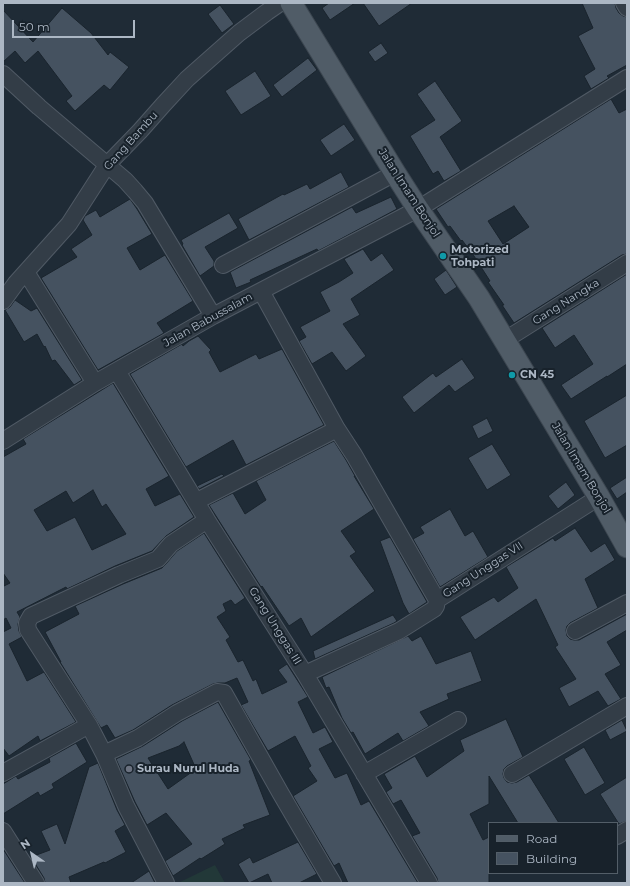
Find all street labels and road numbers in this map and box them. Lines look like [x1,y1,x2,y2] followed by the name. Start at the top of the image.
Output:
[101,109,161,173] street label: Gang Bambu
[375,146,443,240] street label: Jalan Imam Bonjol
[530,276,602,328] street label: Gang Nangka
[161,290,255,350] street label: Jalan Babussalam
[549,420,613,516] street label: Jalan Imam Bonjol
[440,539,526,601] street label: Gang Unggas VII
[246,585,304,667] street label: Gang Unggas III

